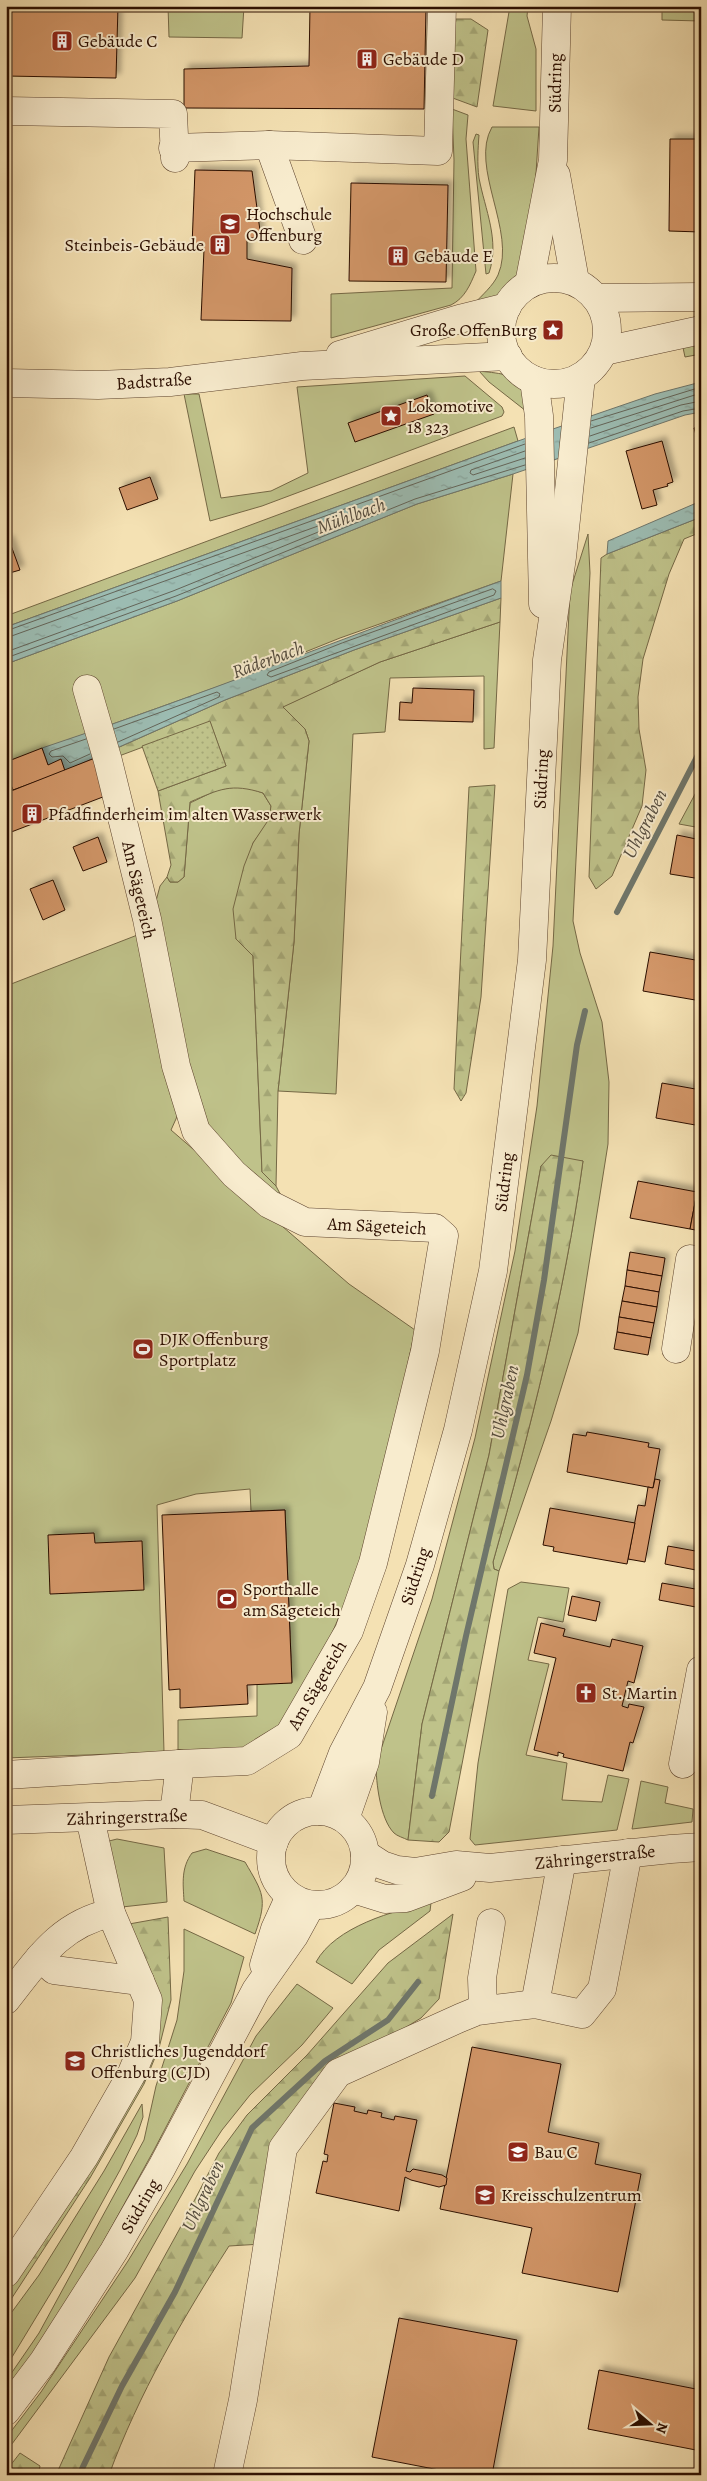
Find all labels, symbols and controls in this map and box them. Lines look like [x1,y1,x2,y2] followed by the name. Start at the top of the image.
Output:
[50,29,74,53] building icon: Gebäude C
[78,29,158,53] place label: Gebäude C
[355,47,379,71] building icon: Gebäude D
[383,47,464,71] place label: Gebäude D
[542,53,568,113] street label: Südring
[246,202,332,247] place label: Hochschule Offenburg
[218,212,242,236] school or university icon: Hochschule Offenburg
[64,233,204,257] place label: Steinbeis-Gebäude
[208,233,232,257] building icon: Steinbeis-Gebäude
[386,244,410,268] building icon: Gebäude E
[414,244,493,268] place label: Gebäude E
[410,318,537,342] place label: Große OffenBurg
[541,318,565,342] place icon: Große OffenBurg
[115,366,193,396] street label: Badstraße
[407,394,493,439] place label: Lokomotive 18 323
[379,404,403,428] place icon: Lokomotive 18 323
[313,492,389,540] water label: Mühlbach
[228,635,308,685] water label: Räderbach
[527,749,555,809] street label: Südring
[616,785,674,863] water label: Uhlgraben
[20,802,44,826] building icon: Pfadfinderheim im alten Wasserwerk
[48,802,322,826] place label: Pfadfinderheim im alten Wasserwerk
[116,838,162,942] street label: Am Sägeteich
[488,1151,520,1213] street label: Südring
[326,1211,428,1241] street label: Am Sägeteich
[159,1327,268,1372] place label: DJK Offenburg Sportplatz
[131,1337,155,1361] sports icon: DJK Offenburg Sportplatz
[484,1363,526,1441] water label: Uhlgraben
[394,1544,436,1608] street label: Südring
[243,1577,341,1622] place label: Sporthalle am Sägeteich
[215,1587,239,1611] sports icon: Sporthalle am Sägeteich
[281,1636,353,1735] street label: Am Sägeteich
[574,1681,598,1705] church icon: St. Martin
[602,1681,678,1705] place label: St. Martin
[66,1803,188,1831] street label: Zähringerstraße
[534,1839,656,1875] street label: Zähringerstraße
[91,2039,269,2084] place label: Christliches Jugenddorf Offenburg (CJD)
[63,2049,87,2073] school or university icon: Christliches Jugenddorf Offenburg (CJD)
[506,2140,530,2164] school or university icon: Bau C
[534,2140,578,2164] place label: Bau C
[175,2157,231,2235] water label: Uhlgraben
[115,2174,165,2238] street label: Südring
[473,2183,497,2207] school or university icon: Kreisschulzentrum
[501,2183,642,2207] place label: Kreisschulzentrum
[624,2398,674,2448] north arrow
[651,2420,672,2436] text: N

